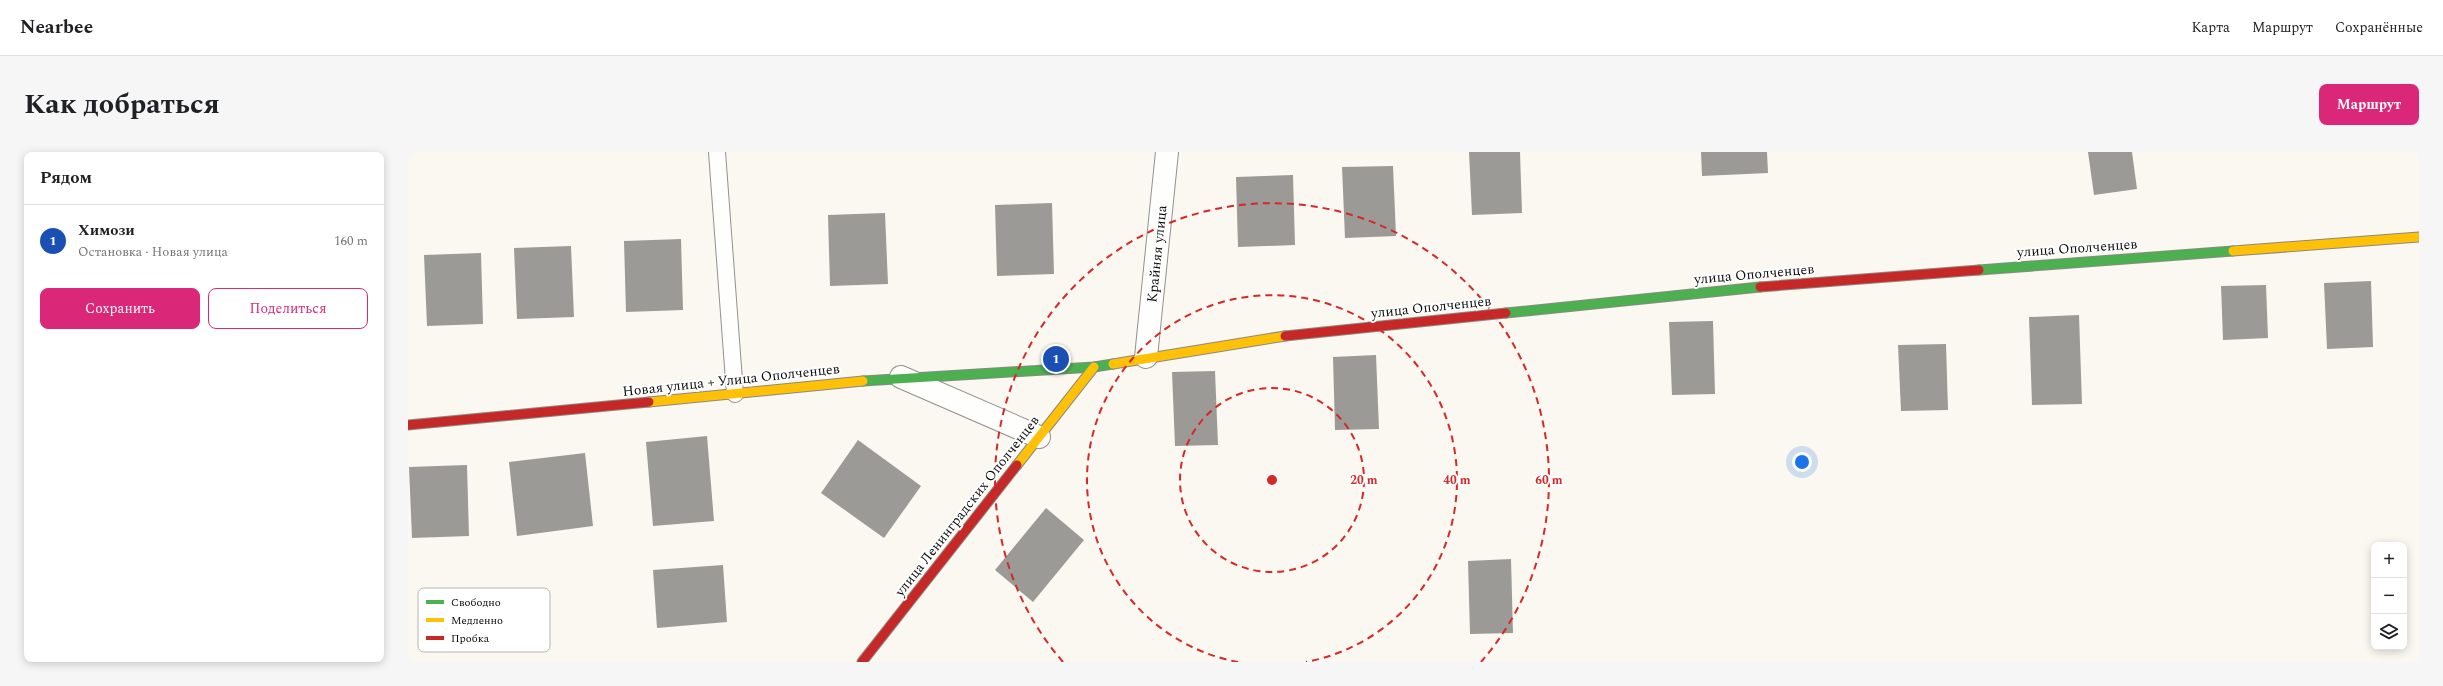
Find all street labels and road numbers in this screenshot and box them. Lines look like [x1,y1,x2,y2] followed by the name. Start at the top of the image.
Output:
[1141,204,1173,304] street label: Крайняя улица
[2015,233,2138,263] street label: улица Ополченцев
[1692,258,1815,290] street label: улица Ополченцев
[1369,290,1492,324] street label: улица Ополченцев
[621,358,841,402] street label: Новая улица + Улица Ополченцев
[889,411,1044,602] street label: улица Ленинградских Ополченцев

